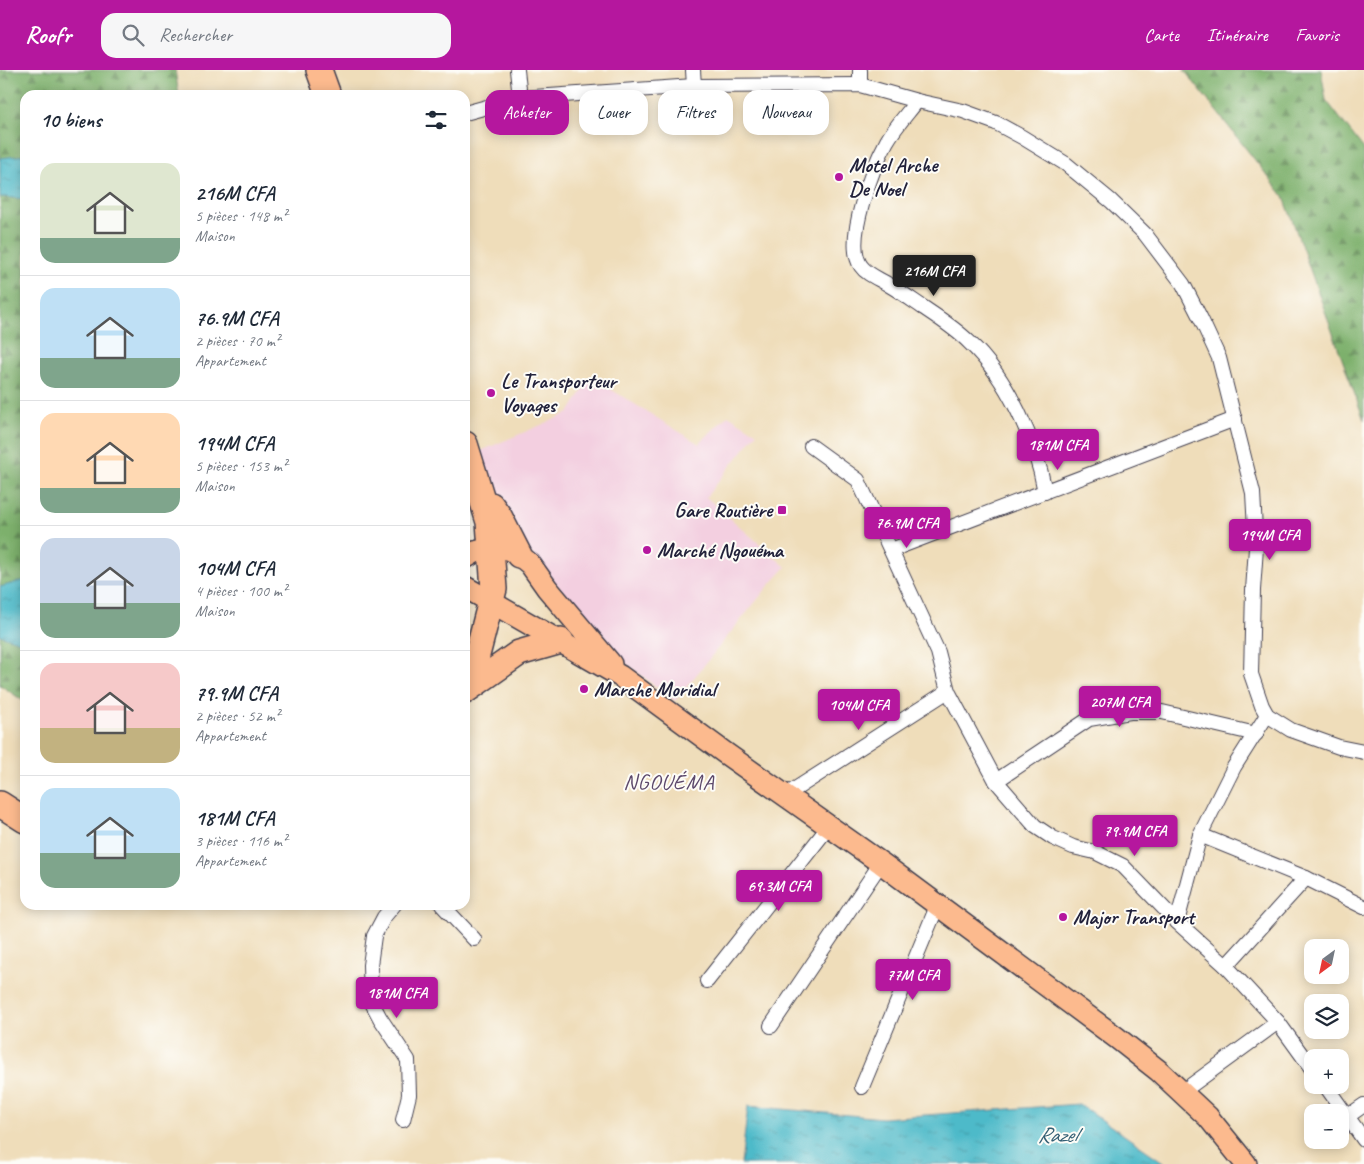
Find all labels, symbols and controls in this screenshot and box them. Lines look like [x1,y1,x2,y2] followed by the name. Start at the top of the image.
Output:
[101,13,451,58] search box
[25,20,71,50] text: Roofr
[119,21,147,49] icon: search
[159,23,232,47] text: Rechercher
[1144,24,1179,46] text: Carte
[1207,24,1268,46] text: Itinéraire
[1296,24,1339,46] text: Favoris
[485,90,569,135] chip: Acheter
[579,90,648,135] chip: Louer
[658,90,733,135] chip: Filtres
[743,90,829,135] chip: Nouveau
[422,106,450,134] icon: filters
[40,107,101,133] text: 10 biens
[849,152,939,202] place label: Motel Arche De Noel
[833,171,845,183] marker: Motel Arche De Noel
[195,180,275,206] text: 216M CFA
[80,183,140,243] icon: home
[195,206,287,226] text: 5 pièces · 148 m²
[195,226,235,246] text: Maison
[882,254,986,297] pin: 216M CFA
[904,261,964,281] text: 216M CFA
[195,305,278,331] text: 76.9M CFA
[80,308,140,368] icon: home
[195,331,280,351] text: 2 pièces · 70 m²
[195,351,266,371] text: Appartement
[501,368,619,418] place label: Le Transporteur Voyages
[485,387,497,399] marker: Le Transporteur Voyages
[1006,428,1110,471] pin: 181M CFA
[195,430,274,456] text: 194M CFA
[80,433,140,493] icon: home
[1028,435,1088,455] text: 181M CFA
[195,456,287,476] text: 5 pièces · 153 m²
[195,476,235,496] text: Maison
[674,497,774,523] place label: Gare Routière
[776,504,788,516] marker: Gare Routière
[850,506,964,549] pin: 76.9M CFA
[875,513,939,533] text: 76.9M CFA
[1218,518,1322,561] pin: 194M CFA
[1240,525,1300,545] text: 194M CFA
[657,537,784,563] place label: Marché Ngouéma
[641,544,653,556] marker: Marché Ngouéma
[195,555,274,581] text: 104M CFA
[80,558,140,618] icon: home
[195,581,287,601] text: 4 pièces · 100 m²
[195,601,235,621] text: Maison
[594,676,720,702] place label: Marche Moridial
[195,680,278,706] text: 79.9M CFA
[80,683,140,743] icon: home
[578,683,590,695] marker: Marche Moridial
[1068,686,1172,728] pin: 207M CFA
[807,688,911,731] pin: 104M CFA
[1090,692,1150,712] text: 207M CFA
[829,695,889,715] text: 104M CFA
[195,706,280,726] text: 2 pièces · 52 m²
[195,726,266,746] text: Appartement
[623,768,715,796] district label: NGOUÉMA
[195,805,274,831] text: 181M CFA
[80,808,140,868] icon: home
[1078,814,1192,857] pin: 79.9M CFA
[1103,821,1167,841] text: 79.9M CFA
[195,831,287,851] text: 3 pièces · 116 m²
[195,851,266,871] text: Appartement
[722,870,836,912] pin: 69.3M CFA
[747,876,811,896] text: 69.3M CFA
[1073,904,1197,930] place label: Major Transport
[1057,911,1069,923] marker: Major Transport
[1304,939,1349,984] north arrow
[1304,939,1349,1149] map controls
[867,958,959,1001] pin: 77M CFA
[887,965,939,985] text: 77M CFA
[345,976,449,1019] pin: 181M CFA
[367,983,427,1003] text: 181M CFA
[1304,994,1349,1039] button: layers
[1304,1049,1349,1094] button: +
[1304,1104,1349,1149] button: −
[1037,1121,1084,1149] water label: Razel

